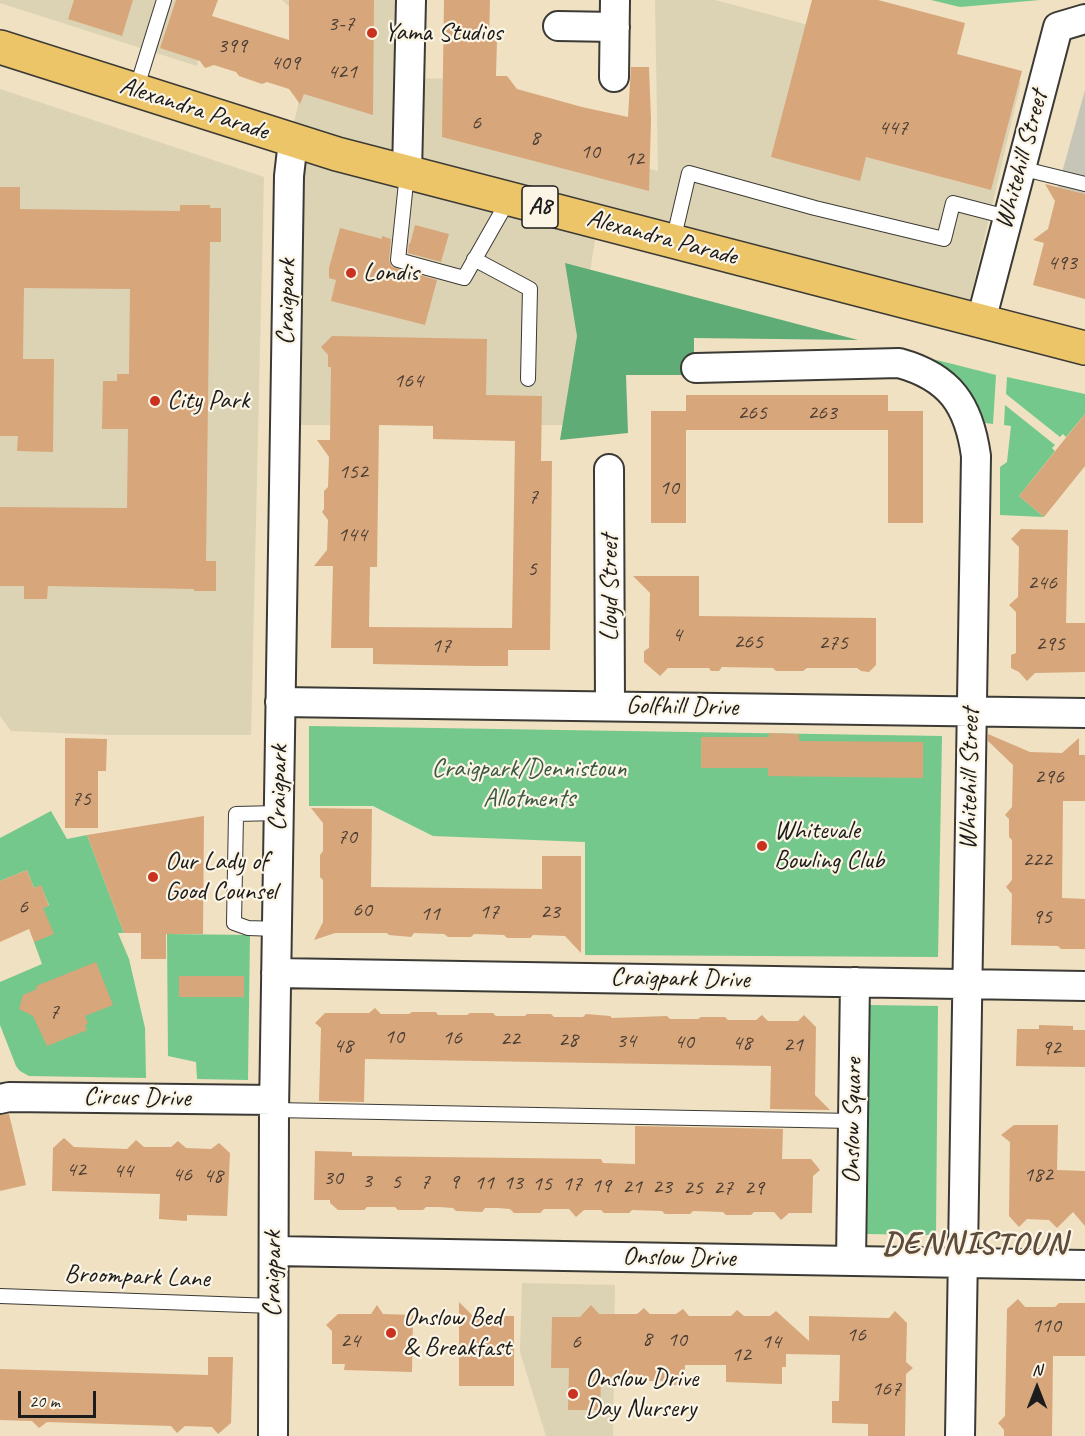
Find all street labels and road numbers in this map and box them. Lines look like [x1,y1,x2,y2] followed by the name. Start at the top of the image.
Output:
[116,70,272,148] street label: Alexandra Parade
[989,87,1055,233] street label: Whitehill Street
[522,186,558,228] road number: A8
[583,203,741,273] street label: Alexandra Parade
[271,259,303,345] street label: Craigpark
[594,535,626,641] street label: Lloyd Street
[626,690,738,724] street label: Golfhill Drive
[953,708,987,850] street label: Whitehill Street
[263,745,295,831] street label: Craigpark
[610,962,750,996] street label: Craigpark Drive
[836,1058,870,1184] street label: Onslow Square
[83,1081,191,1115] street label: Circus Drive
[257,1231,289,1317] street label: Craigpark
[622,1241,736,1275] street label: Onslow Drive
[64,1259,210,1295] street label: Broompark Lane

